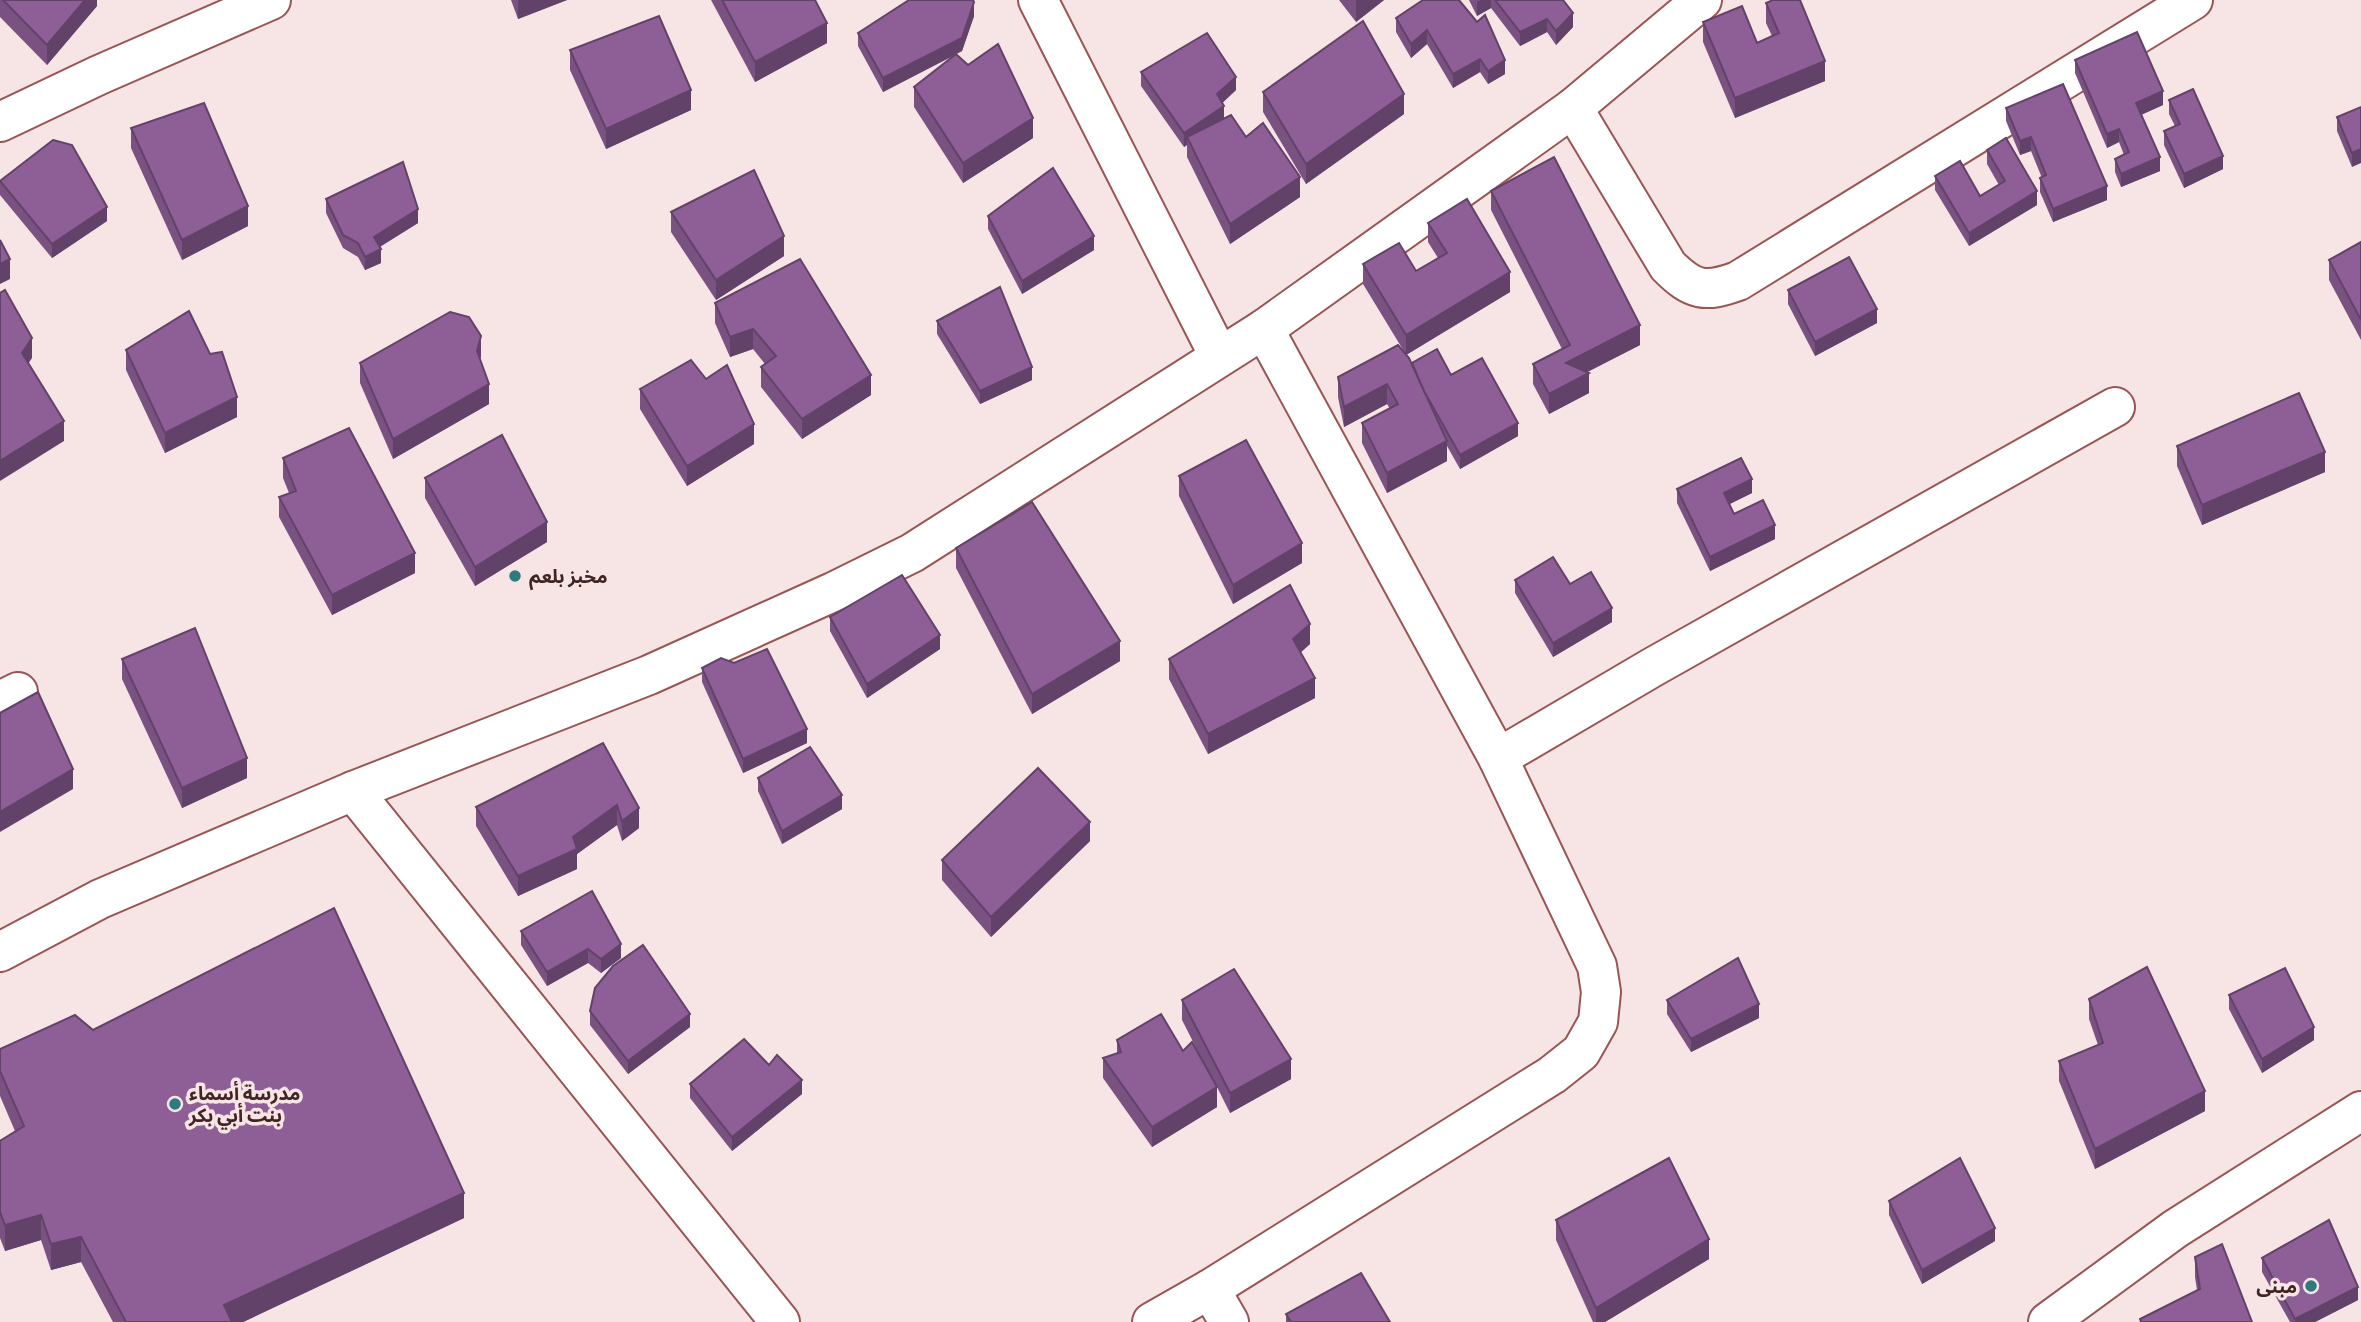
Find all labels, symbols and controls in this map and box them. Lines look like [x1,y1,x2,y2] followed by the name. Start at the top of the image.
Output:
[529,566,608,591] place label: مخبز بلعم
[507,568,523,584] marker: مخبز بلعم
[188,1080,300,1130] place label: مدرسة أسماء بنت أبي بكر
[167,1096,183,1112] marker: مدرسة أسماء بنت أبي بكر
[2256,1276,2297,1297] place label: مبنى
[2303,1278,2319,1294] marker: مبنى

